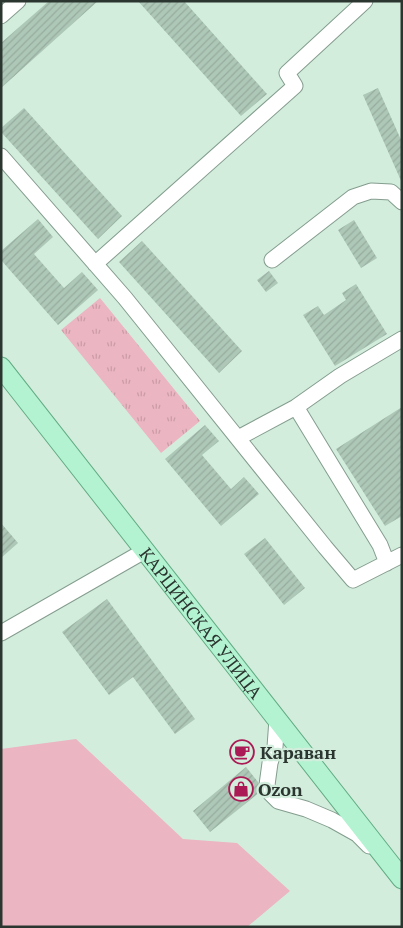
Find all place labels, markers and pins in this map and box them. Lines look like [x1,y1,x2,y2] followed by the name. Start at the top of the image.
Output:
[229,739,255,765] cafe icon: Караван
[260,740,336,764] place label: Караван
[228,776,254,802] shop icon: Ozon
[258,777,303,801] place label: Ozon

